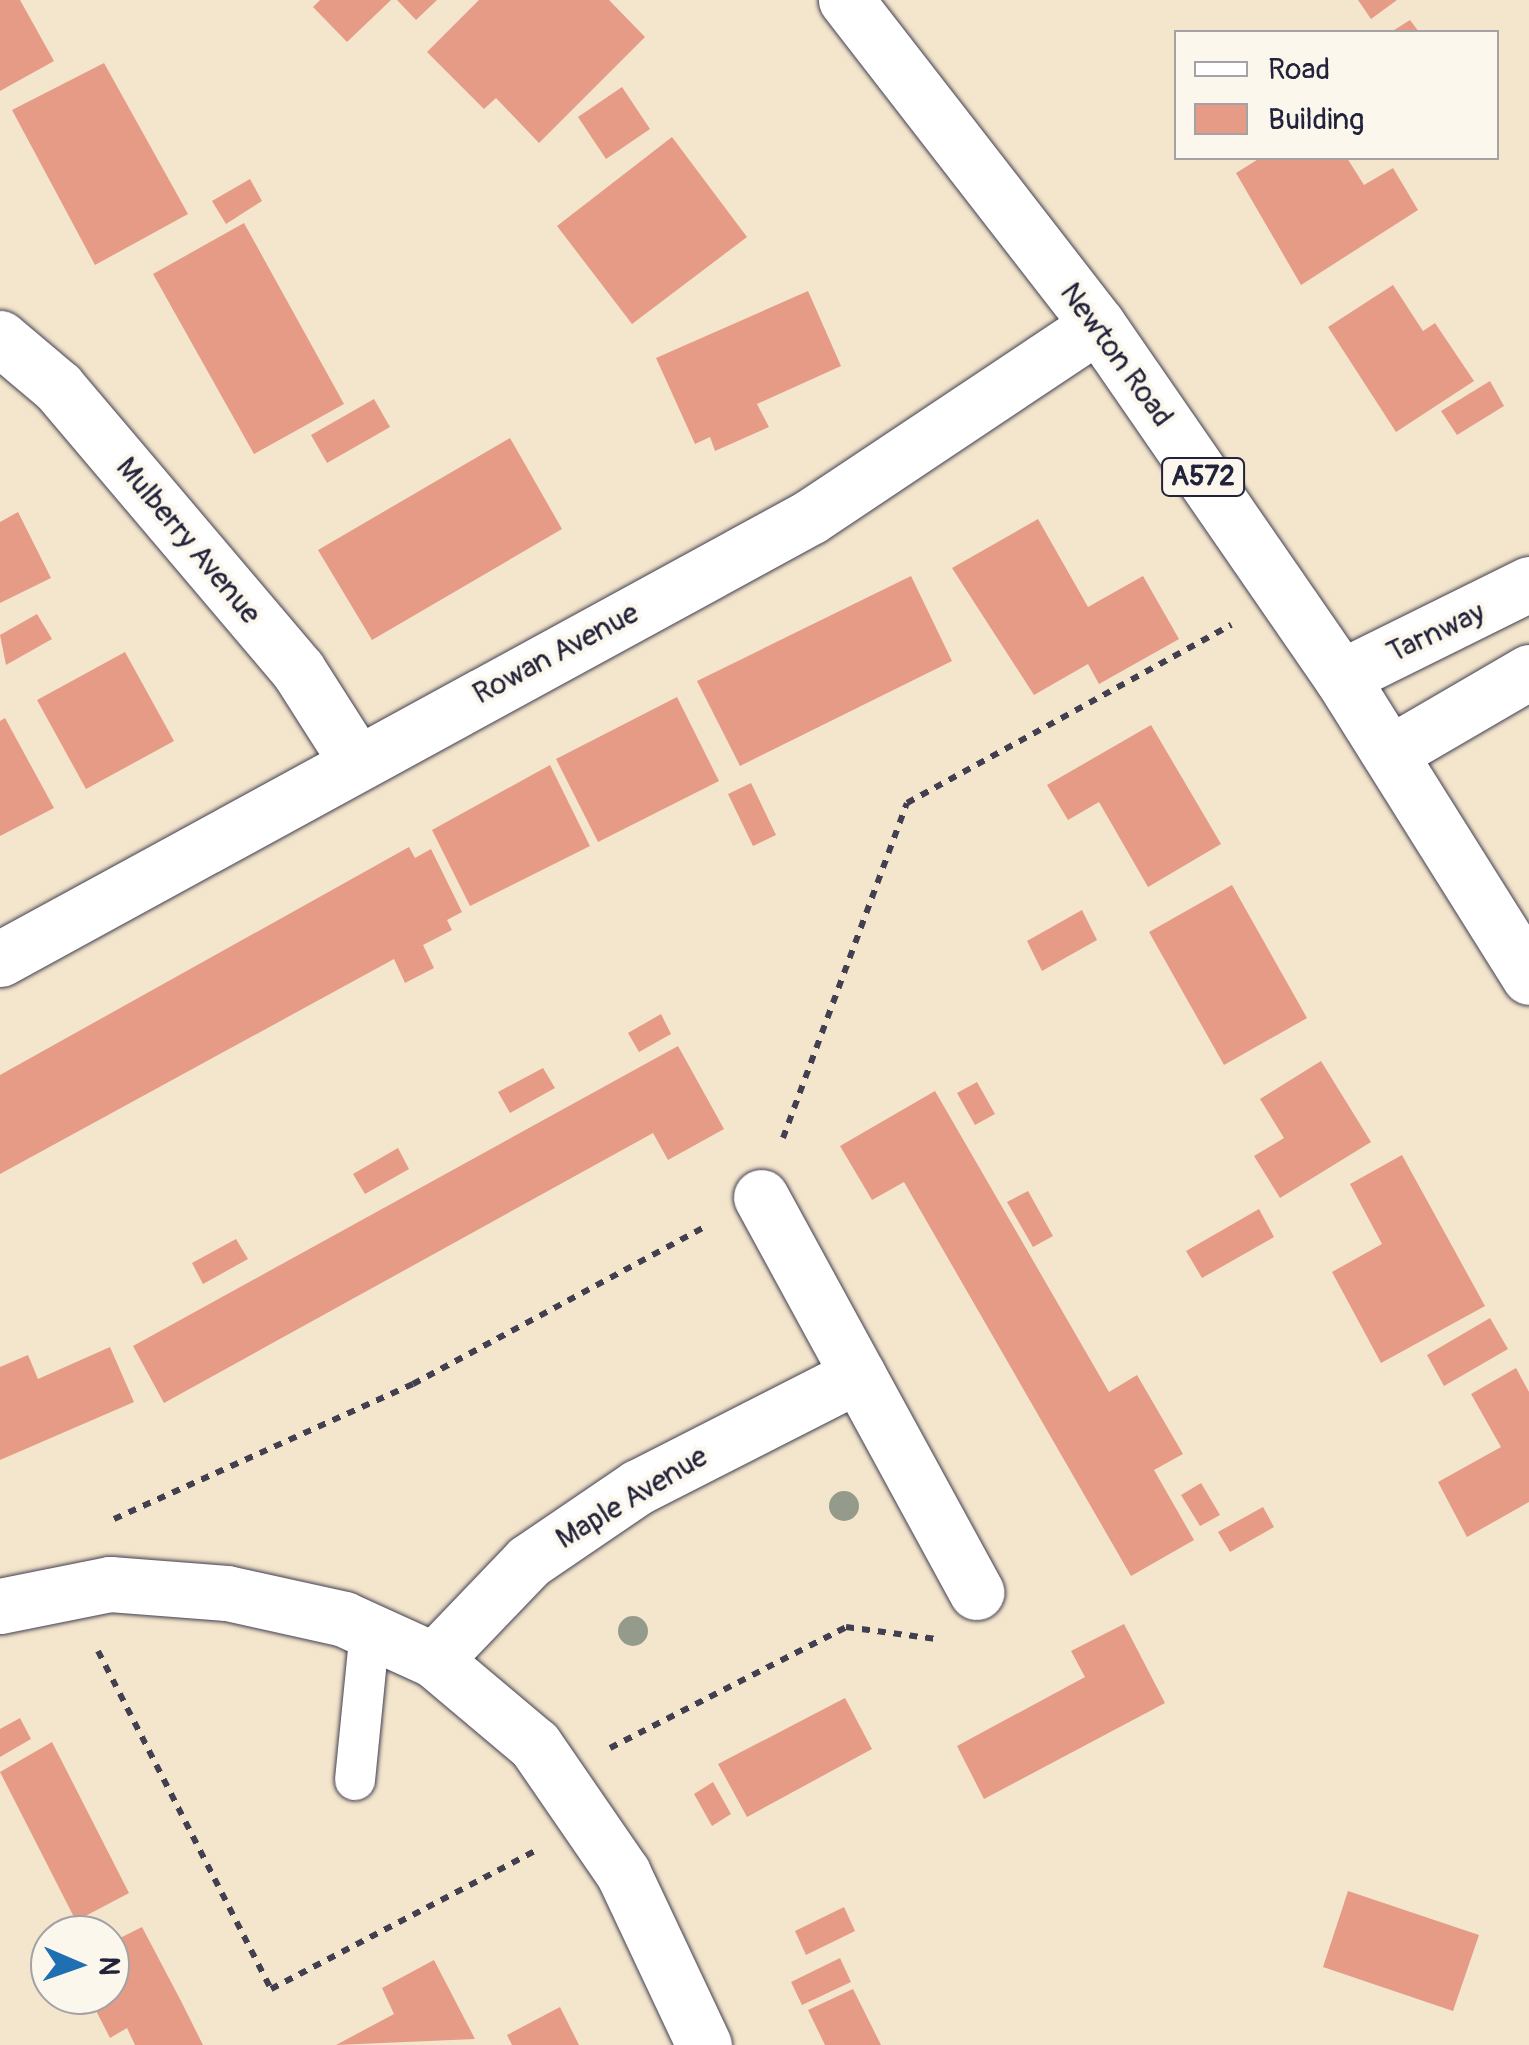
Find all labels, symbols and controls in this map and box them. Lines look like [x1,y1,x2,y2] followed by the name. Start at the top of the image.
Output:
[1174,30,1499,160] legend
[1268,51,1330,88] text: Road
[1268,101,1364,138] text: Building
[1052,276,1180,434] street label: Newton Road
[108,450,268,632] street label: Mulberry Avenue
[1160,454,1246,500] road number: A572
[467,595,645,713] street label: Rowan Avenue
[1381,595,1491,671] street label: Tarnway
[550,1439,714,1557] street label: Maple Avenue
[30,1915,130,2015] north arrow
[91,1956,126,1976] text: N

